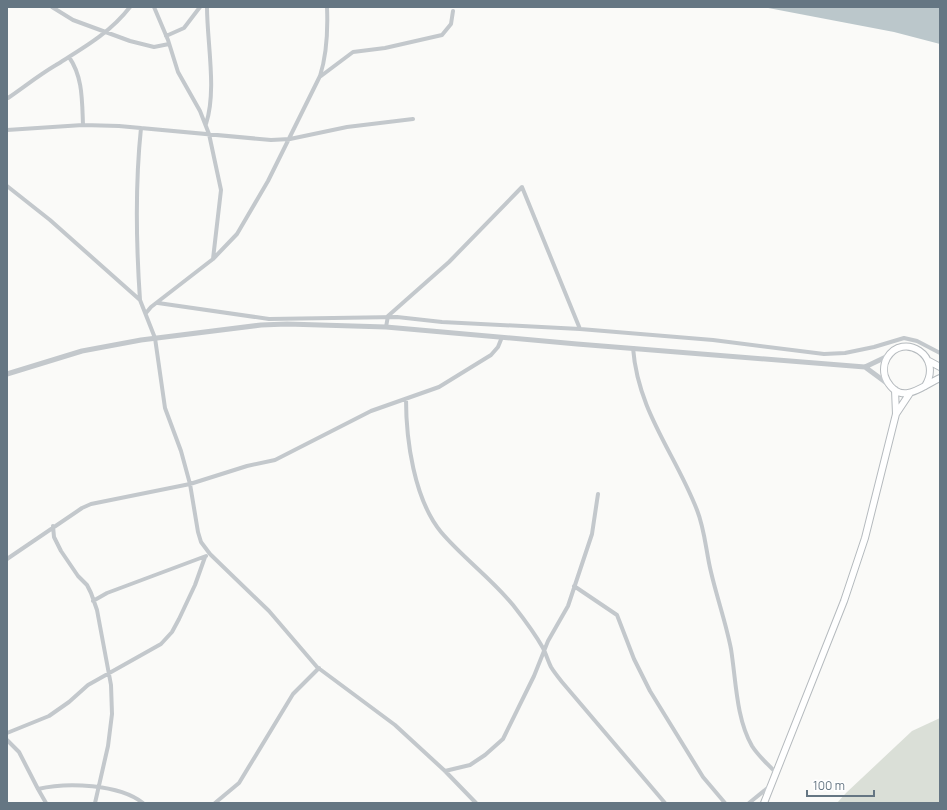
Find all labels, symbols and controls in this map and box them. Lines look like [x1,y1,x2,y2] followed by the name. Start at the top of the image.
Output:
[807,772,874,798] scale bar
[813,777,845,794] text: 100 m

